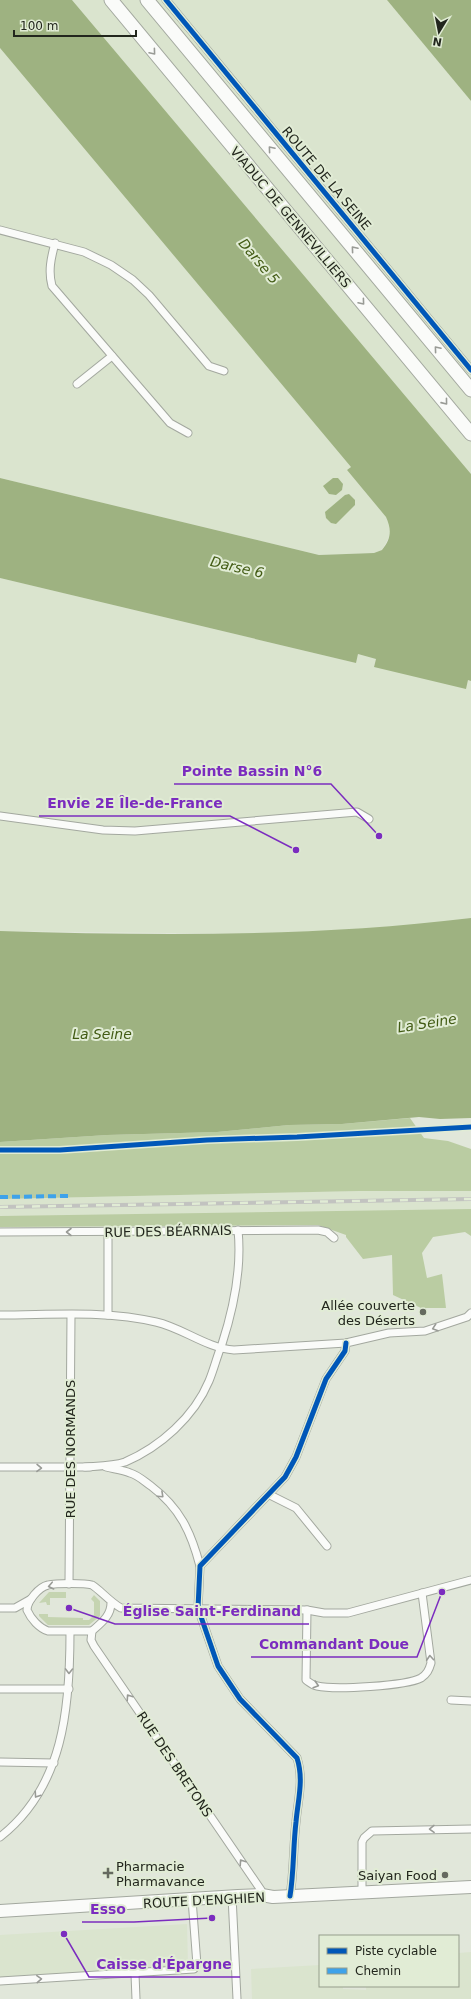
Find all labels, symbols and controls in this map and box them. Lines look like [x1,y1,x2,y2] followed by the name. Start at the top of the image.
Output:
[14,12,136,38] scale bar
[419,12,459,52] north arrow
[20,19,58,33] text: 100 m
[432,34,443,49] text: N
[149,47,156,54] one-way arrow
[279,124,374,233] street label: ROUTE DE LA SEINE
[227,144,354,291] street label: VIADUC DE GENNEVILLIERS
[268,147,275,154] one-way arrow
[235,235,283,287] water label: Darse 5
[352,246,359,254] one-way arrow
[358,297,365,305] one-way arrow
[435,346,442,354] one-way arrow
[441,398,448,405] one-way arrow
[209,553,265,581] water label: Darse 6
[174,758,331,784] callout: Pointe Bassin N°6
[182,763,322,779] text: Pointe Bassin N°6
[39,790,230,816] callout: Envie 2E Île-de-France
[47,795,223,811] text: Envie 2E Île-de-France
[396,1010,458,1036] water label: La Seine
[72,1026,132,1042] water label: La Seine
[104,1223,232,1240] street label: RUE DES BÉARNAIS
[66,1228,72,1236] one-way arrow
[321,1298,415,1328] place label: Allée couverte des Déserts
[418,1307,428,1317] marker: Allée couverte des Déserts
[432,1323,439,1331] one-way arrow
[63,1380,78,1518] street label: RUE DES NORMANDS
[36,1464,42,1472] one-way arrow
[156,1490,164,1497] one-way arrow
[48,1581,54,1589] one-way arrow
[115,1598,309,1624] callout: Église Saint-Ferdinand
[123,1603,301,1619] text: Église Saint-Ferdinand
[251,1631,417,1657] callout: Commandant Doue
[259,1636,409,1652] text: Commandant Doue
[426,1655,435,1661] one-way arrow
[65,1668,73,1674] one-way arrow
[312,1680,319,1689] one-way arrow
[126,1694,134,1701] one-way arrow
[134,1709,215,1820] street label: RUE DES BRETONS
[34,1790,41,1797] one-way arrow
[429,1825,435,1834] one-way arrow
[116,1859,205,1889] place label: Pharmacie Pharmavance
[240,1860,247,1867] one-way arrow
[103,1868,113,1878] marker: Pharmacie Pharmavance
[358,1868,437,1883] place label: Saiyan Food
[440,1870,450,1880] marker: Saiyan Food
[143,1890,265,1911] street label: ROUTE D'ENGHIEN
[82,1896,134,1922] callout: Esso
[90,1901,126,1917] text: Esso
[319,1935,459,1987] legend
[355,1944,437,1958] text: Piste cyclable
[89,1951,240,1977] callout: Caisse d'Épargne
[96,1956,232,1972] text: Caisse d'Épargne
[355,1964,401,1978] text: Chemin
[36,1974,42,1983] one-way arrow

